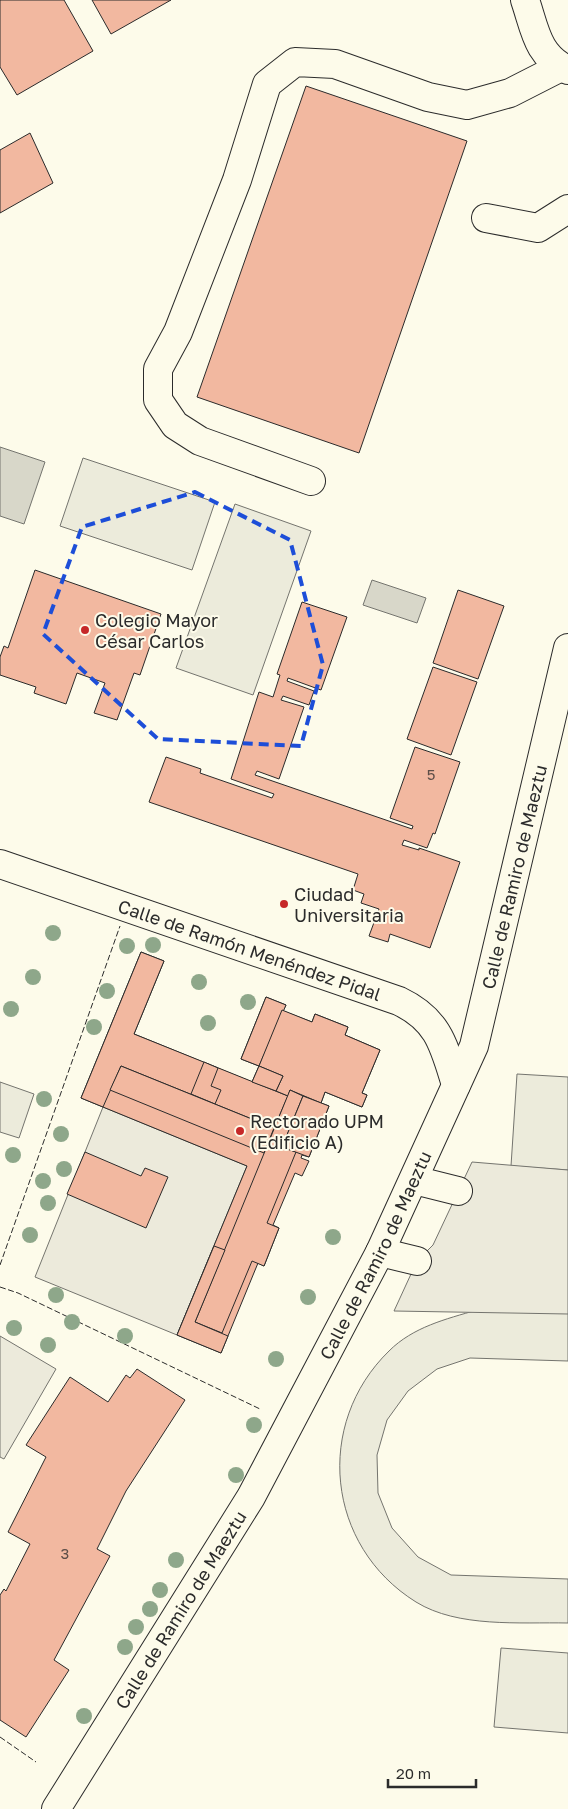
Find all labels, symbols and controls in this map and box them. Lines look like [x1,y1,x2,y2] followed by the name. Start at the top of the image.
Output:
[95,609,218,652] place label: Colegio Mayor César Carlos
[79,624,91,636] marker: Colegio Mayor César Carlos
[477,763,551,991] street label: Calle de Ramiro de Maeztu
[427,765,435,783] house number: 5
[294,883,404,926] place label: Ciudad Universitaria
[115,894,384,1005] street label: Calle de Ramón Menéndez Pidal
[278,898,290,910] marker: Ciudad Universitaria
[250,1110,384,1153] place label: Rectorado UPM (Edificio A)
[234,1125,246,1137] marker: Rectorado UPM (Edificio A)
[315,1147,436,1363] street label: Calle de Ramiro de Maeztu
[110,1506,251,1713] street label: Calle de Ramiro de Maeztu
[61,1544,69,1562] house number: 3
[388,1756,476,1788] scale bar
[396,1764,431,1782] text: 20 m

